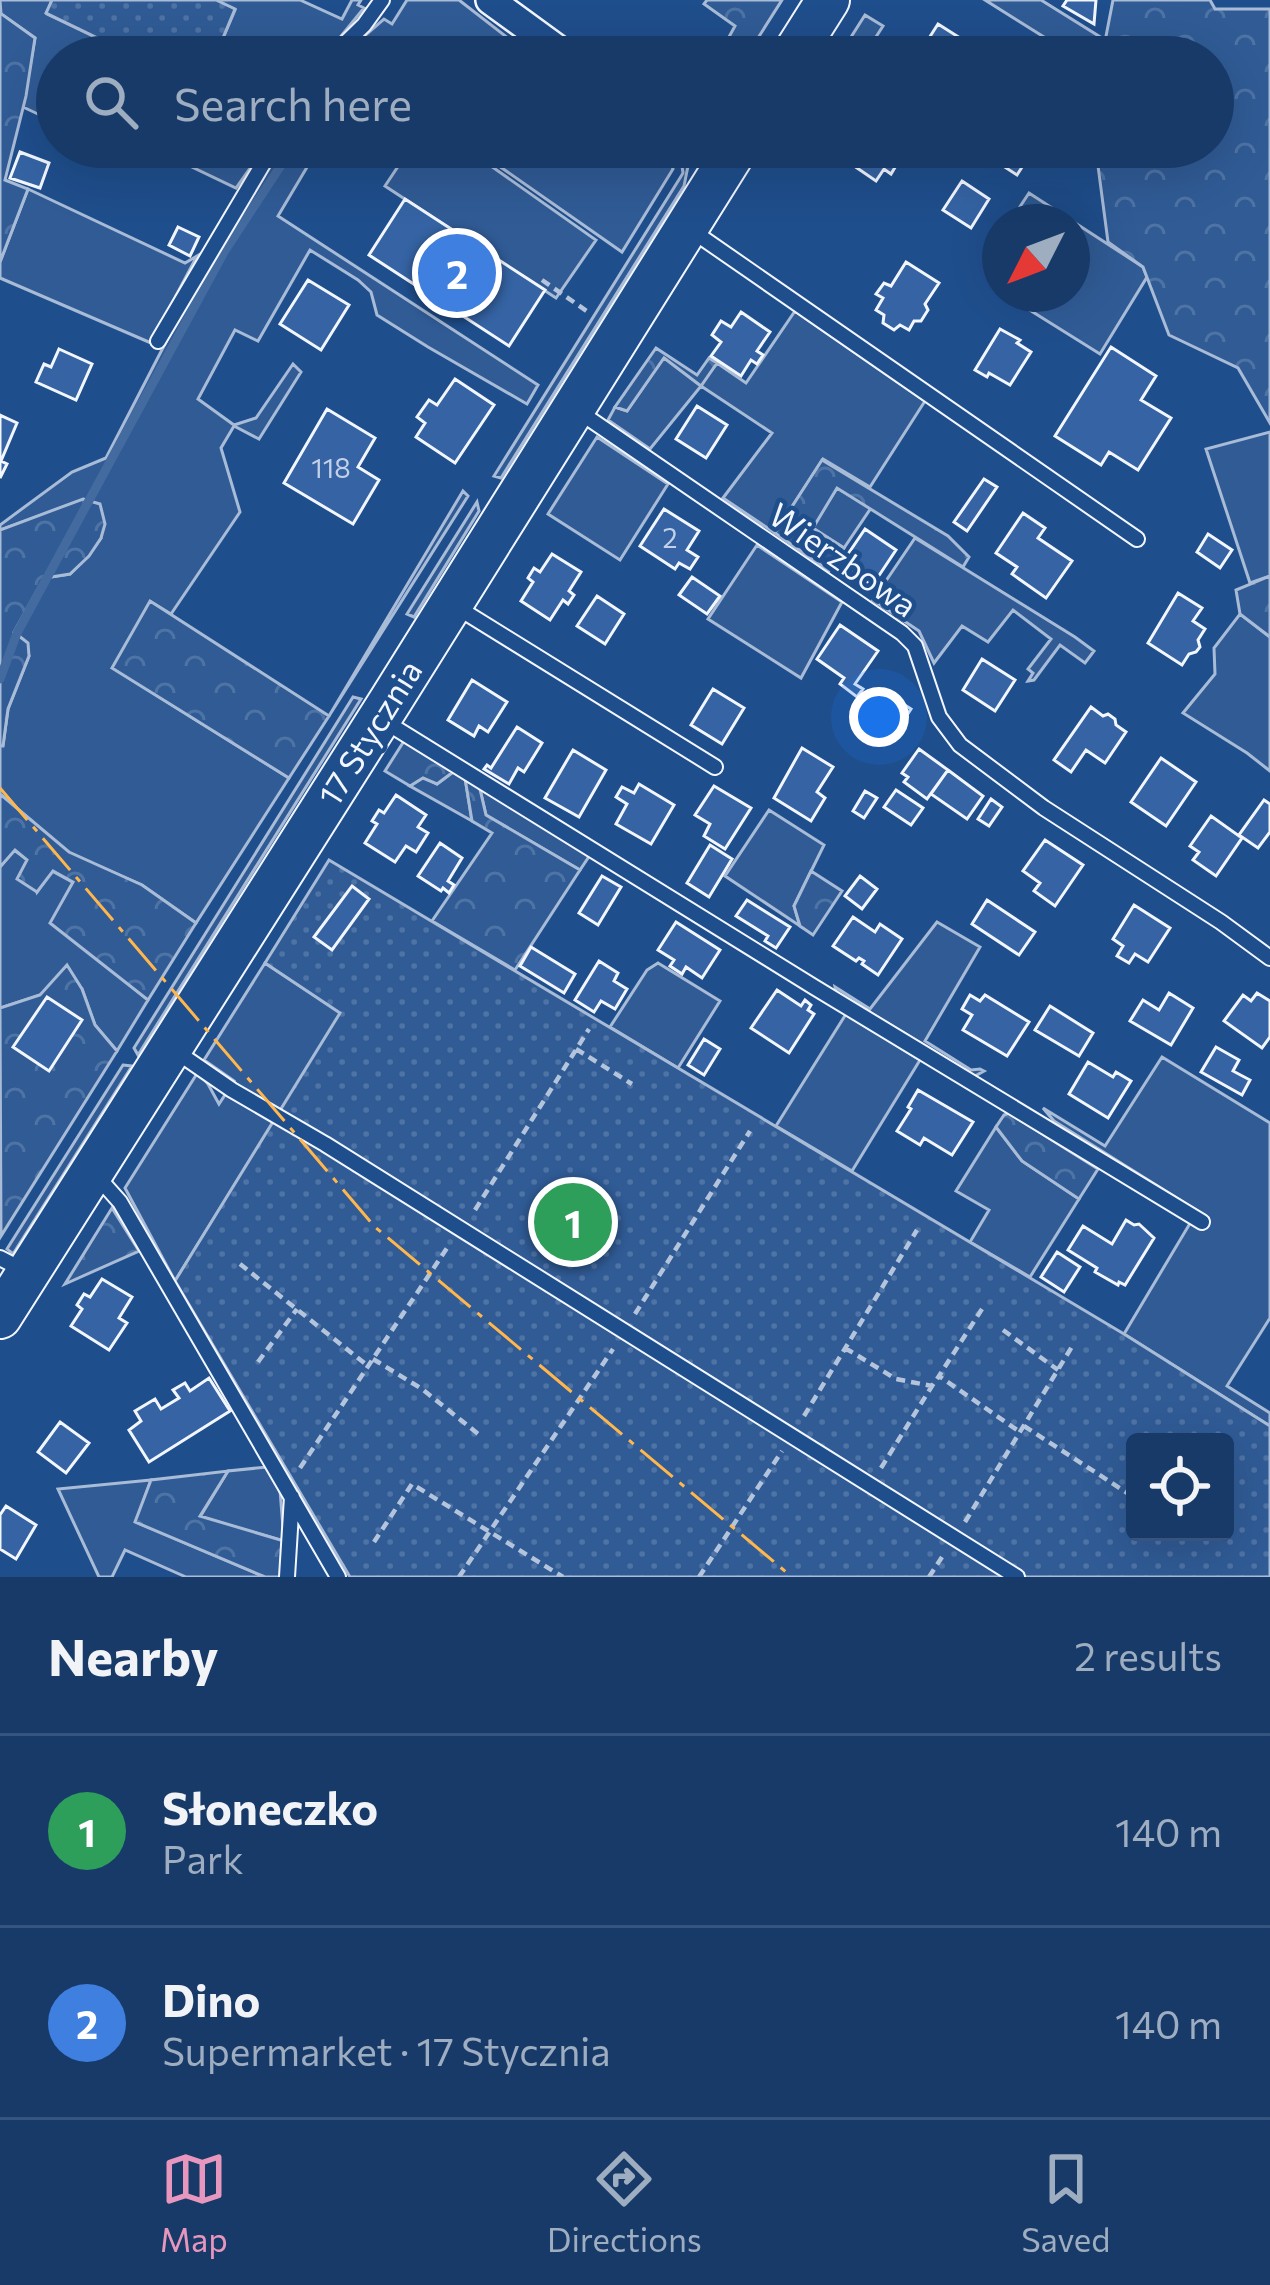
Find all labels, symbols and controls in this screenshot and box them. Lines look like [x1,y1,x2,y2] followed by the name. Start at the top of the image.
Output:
[36,36,1234,168] search box
[78,69,144,135] icon: search
[174,75,412,130] text: Search here
[982,204,1090,312] north arrow
[418,228,496,318] pin: 2
[311,451,351,484] house number: 118
[762,493,926,625] street label: Wierzbowa
[663,521,677,554] house number: 2
[308,652,430,813] street label: 17 Stycznia
[849,687,909,747] your location
[534,1177,612,1267] pin: 1
[1126,1433,1234,1541] map controls
[1126,1433,1234,1541] button: locate
[48,1624,218,1687] text: Nearby
[1074,1631,1222,1679] text: 2 results
[162,1779,378,1834] text: Słoneczko
[78,1807,96,1855] text: 1
[1115,1807,1222,1855] text: 140 m
[162,1834,244,1882] text: Park
[162,1971,260,2026] text: Dino
[76,1999,98,2047] text: 2
[1115,1999,1222,2047] text: 140 m
[162,2026,611,2074] text: Supermarket · 17 Stycznia
[160,2146,228,2259] tab: Map
[547,2146,702,2259] tab: Directions
[1021,2146,1110,2259] tab: Saved

